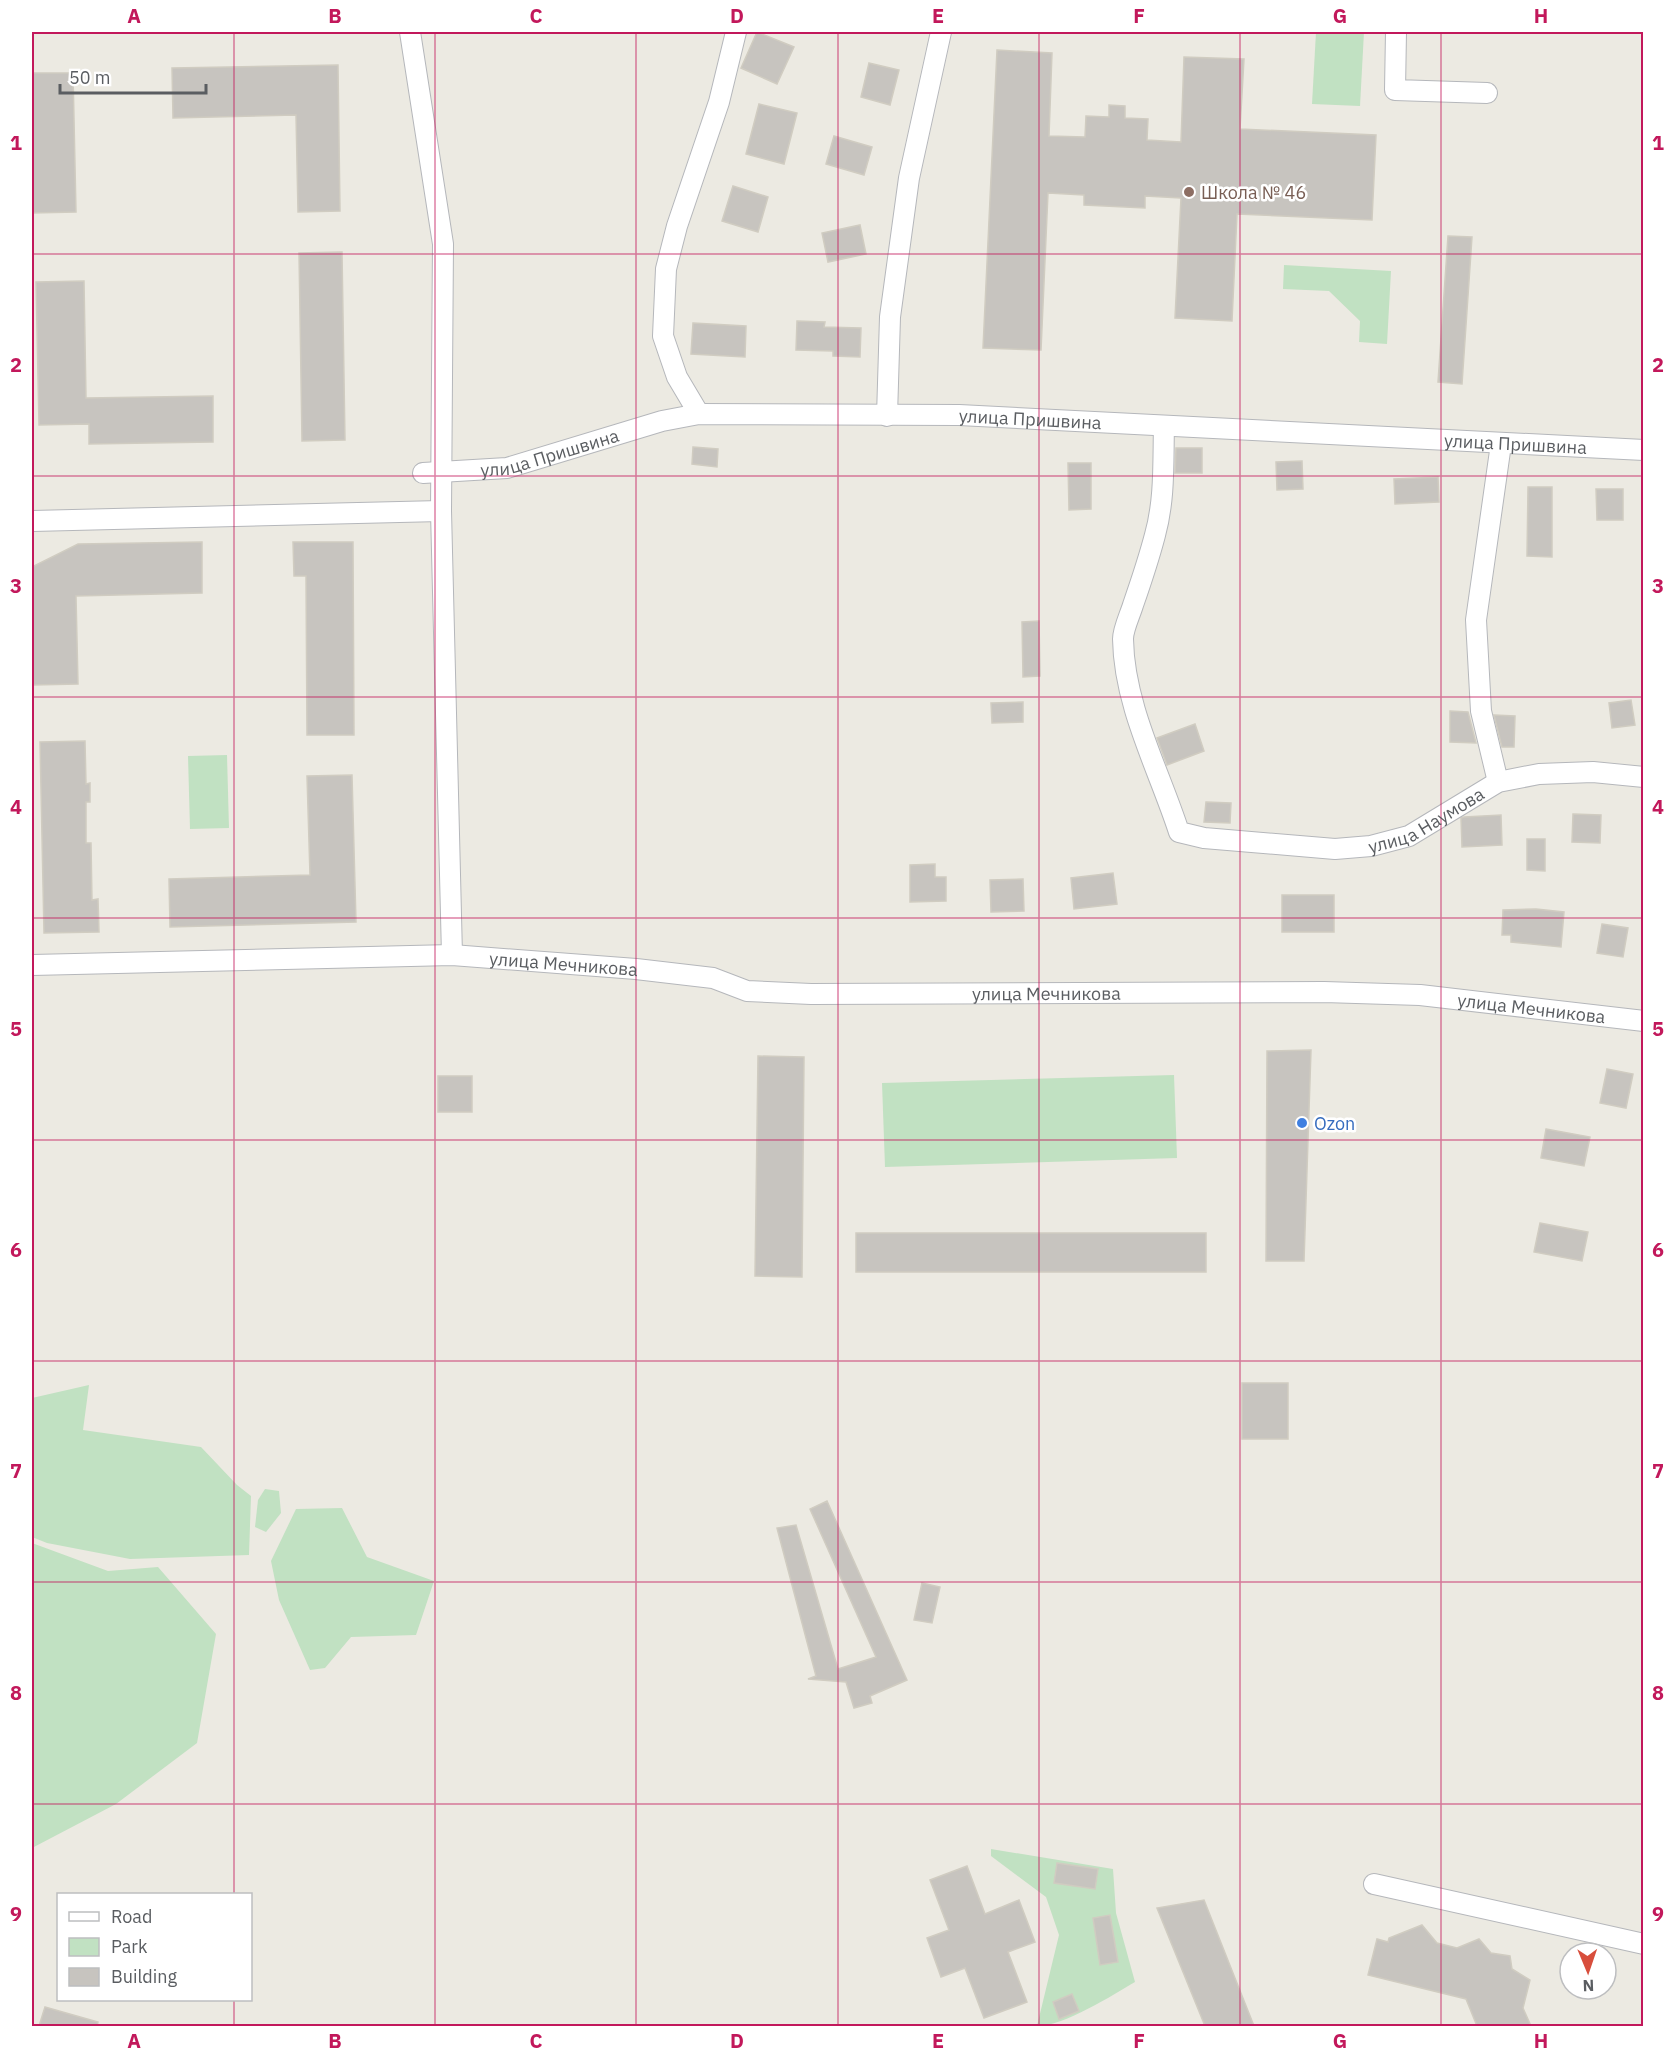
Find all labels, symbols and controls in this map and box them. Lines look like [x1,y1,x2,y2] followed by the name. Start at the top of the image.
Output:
[127,2,141,29] text: A
[328,2,342,29] text: B
[529,2,543,29] text: C
[730,2,744,29] text: D
[932,2,944,29] text: E
[1133,2,1145,29] text: F
[1333,2,1347,29] text: G
[1534,2,1548,29] text: H
[60,57,206,95] scale bar
[69,66,111,89] text: 50 m
[10,129,22,156] text: 1
[1652,129,1664,156] text: 1
[1201,181,1306,204] place label: Школа № 46
[1182,185,1196,199] marker: Школа № 46
[10,351,22,378] text: 2
[1652,351,1664,378] text: 2
[958,404,1102,434] street label: улица Пришвина
[480,423,622,481] street label: улица Пришвина
[1444,428,1588,459] street label: улица Пришвина
[10,572,22,599] text: 3
[1652,572,1664,599] text: 3
[1365,782,1489,858] street label: улица Наумова
[10,793,22,820] text: 4
[1652,793,1664,820] text: 4
[488,946,639,981] street label: улица Мечникова
[972,981,1121,1005] street label: улица Мечникова
[1456,988,1607,1028] street label: улица Мечникова
[10,1015,22,1042] text: 5
[1652,1015,1664,1042] text: 5
[1314,1112,1355,1135] place label: Ozon
[1295,1116,1309,1130] marker: Ozon
[10,1236,22,1263] text: 6
[1652,1236,1664,1263] text: 6
[10,1457,22,1484] text: 7
[1652,1457,1664,1484] text: 7
[10,1679,22,1706] text: 8
[1652,1679,1664,1706] text: 8
[57,1893,252,2001] legend
[10,1900,22,1927] text: 9
[1652,1900,1664,1927] text: 9
[111,1905,152,1928] text: Road
[111,1935,148,1958] text: Park
[1558,1941,1618,2001] north arrow
[111,1965,178,1988] text: Building
[1582,1976,1595,1996] text: N
[127,2027,141,2054] text: A
[328,2027,342,2054] text: B
[529,2027,543,2054] text: C
[730,2027,744,2054] text: D
[932,2027,944,2054] text: E
[1133,2027,1145,2054] text: F
[1333,2027,1347,2054] text: G
[1534,2027,1548,2054] text: H

